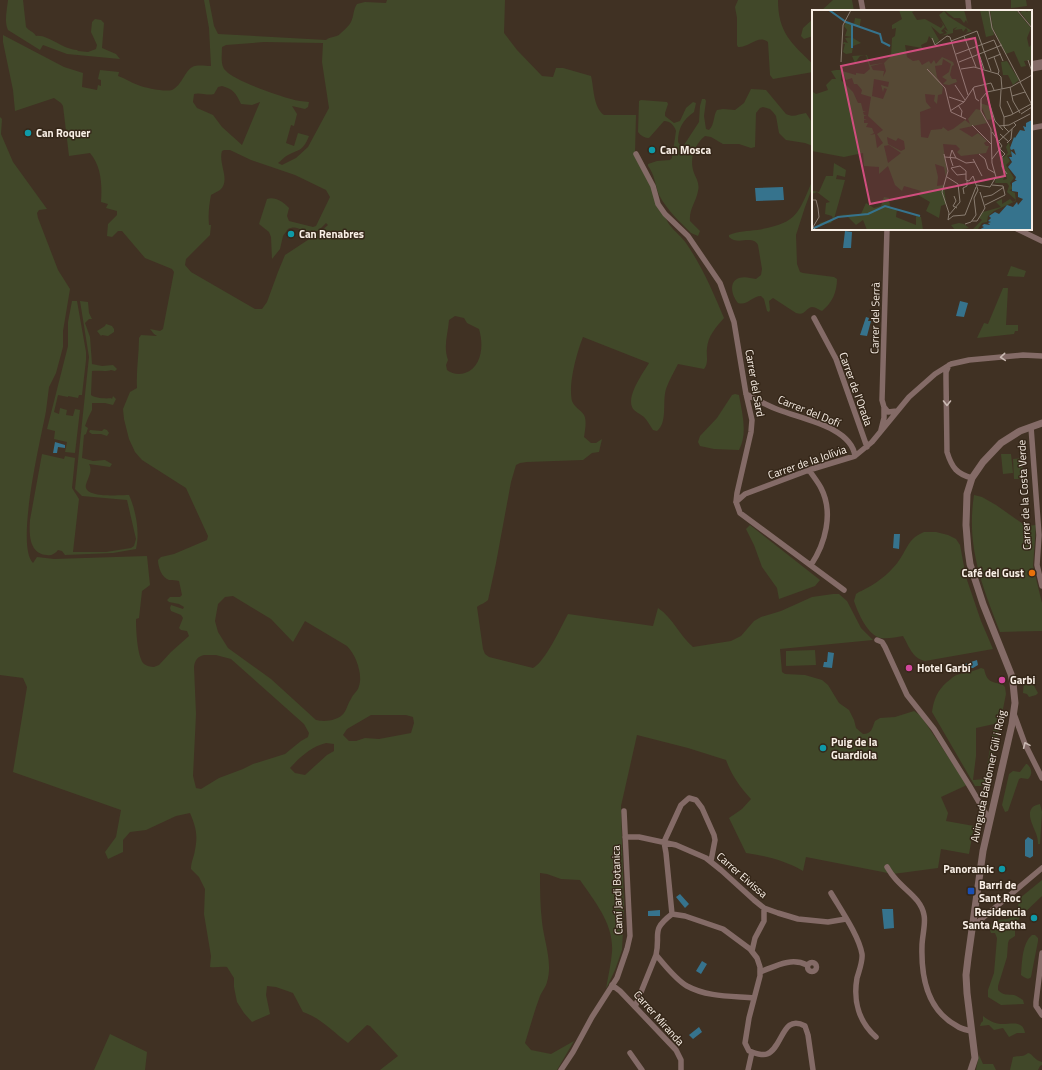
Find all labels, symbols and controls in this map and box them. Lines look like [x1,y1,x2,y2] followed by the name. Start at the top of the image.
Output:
[812,10,1032,230] inset map
[36,125,90,141] place label: Can Roquer
[23,128,33,138] marker: Can Roquer
[660,142,711,158] place label: Can Mosca
[647,145,657,155] marker: Can Mosca
[299,226,364,242] place label: Can Renabres
[286,229,296,239] marker: Can Renabres
[866,282,884,354] street label: Carrer del Serrà
[741,348,769,418] street label: Carrer del Sard
[835,350,877,429] street label: Carrer de l'Orada
[1000,352,1006,361] one-way arrow
[775,391,844,431] street label: Carrer del Dofí
[943,400,951,406] one-way arrow
[1013,439,1035,550] street label: Carrer de la Costa Verde
[766,441,849,483] street label: Carrer de la Jolívia
[961,565,1024,581] place label: Café del Gust
[1027,568,1037,578] marker: Café del Gust
[917,660,972,676] place label: Hotel Garbí
[904,663,914,673] marker: Hotel Garbí
[1010,672,1035,688] place label: Garbi
[997,675,1007,685] marker: Garbi
[966,708,1010,843] street label: Avinguda Baldomer Gili i Roig
[831,734,878,763] place label: Puig de la Guardiola
[1023,742,1031,750] one-way arrow
[818,743,828,753] marker: Puig de la Guardiola
[607,845,627,935] street label: Camí Jardi Botanica
[713,848,771,902] street label: Carrer Eivissa
[943,861,994,877] place label: Panoramic
[997,864,1007,874] marker: Panoramic
[979,877,1021,906] place label: Barri de Sant Roc
[966,886,976,896] marker: Barri de Sant Roc
[963,904,1026,933] place label: Residencia Santa Agatha
[1029,913,1039,923] marker: Residencia Santa Agatha
[630,987,688,1049] street label: Carrer Miranda

